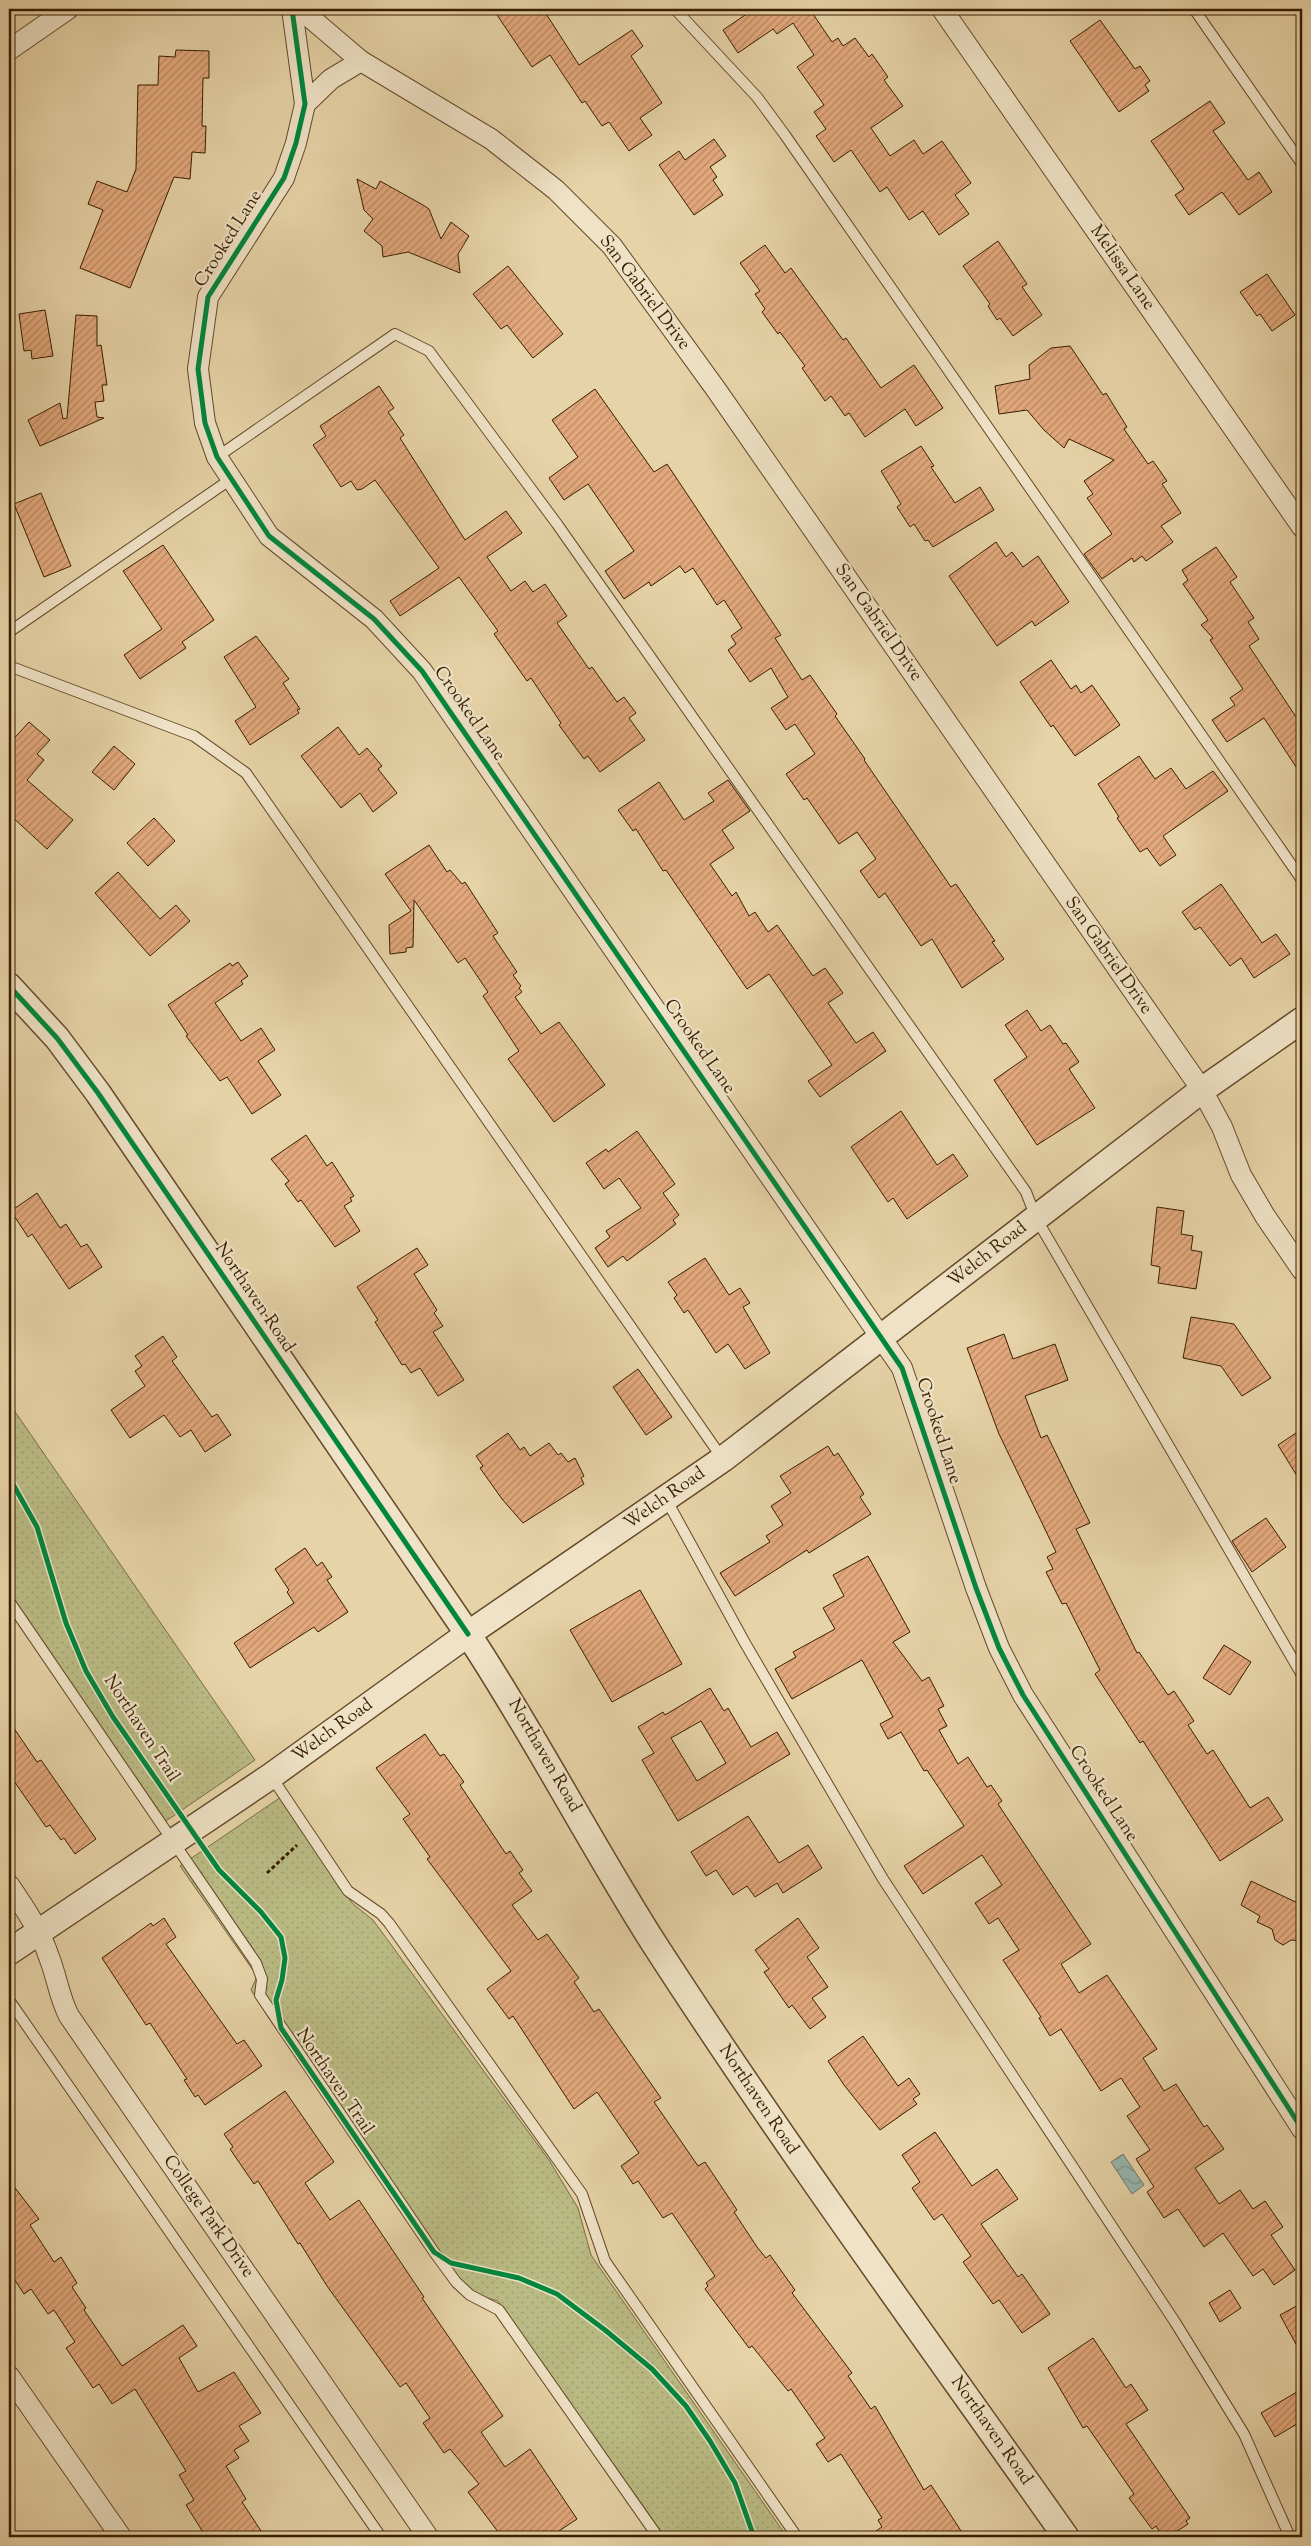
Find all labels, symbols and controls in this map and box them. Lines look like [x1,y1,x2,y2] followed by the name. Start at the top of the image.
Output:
[189,185,269,293] street label: Crooked Lane
[1083,220,1161,316] street label: Melissa Lane
[592,230,696,356] street label: San Gabriel Drive
[828,559,928,687] street label: San Gabriel Drive
[427,661,511,767] street label: Crooked Lane
[1058,892,1158,1020] street label: San Gabriel Drive
[657,994,741,1100] street label: Crooked Lane
[943,1216,1033,1294] street label: Welch Road
[208,1238,300,1358] street label: Northaven Road
[909,1374,967,1488] street label: Crooked Lane
[619,1461,711,1537] street label: Welch Road
[96,1670,186,1788] street label: Northaven Trail
[287,1693,379,1769] street label: Welch Road
[501,1694,587,1818] street label: Northaven Road
[1062,1741,1144,1847] street label: Crooked Lane
[289,2024,379,2140] street label: Northaven Trail
[712,2040,804,2160] street label: Northaven Road
[156,2150,260,2284] street label: College Park Drive
[944,2371,1038,2491] street label: Northaven Road

